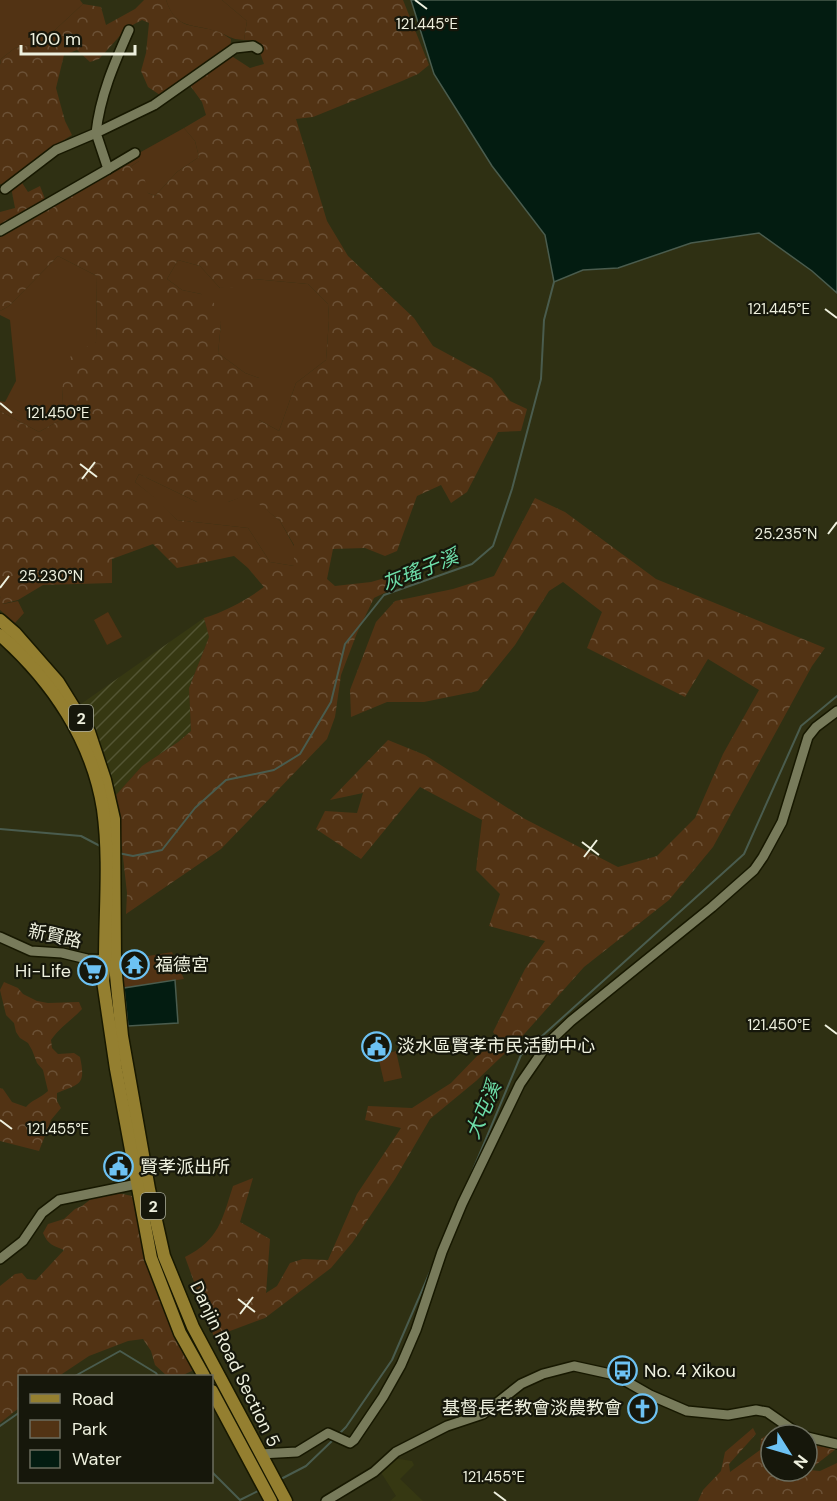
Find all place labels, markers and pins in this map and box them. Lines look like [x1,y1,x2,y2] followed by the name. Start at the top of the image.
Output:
[118,949,150,981] temple icon: 福德宮
[155,953,209,977] place label: 福德宮
[76,955,108,987] supermarket icon: Hi-Life
[15,959,71,983] place label: Hi-Life
[360,1030,392,1062] public building icon: 淡水區賢孝市民活動中心
[397,1034,595,1058] place label: 淡水區賢孝市民活動中心
[103,1151,135,1183] public building icon: 賢孝派出所
[140,1155,230,1179] place label: 賢孝派出所
[607,1355,639,1387] bus stop icon: No. 4 Xikou
[644,1359,736,1383] place label: No. 4 Xikou
[627,1392,659,1424] church icon: 基督長老教會淡農教會
[442,1396,622,1420] place label: 基督長老教會淡農教會

